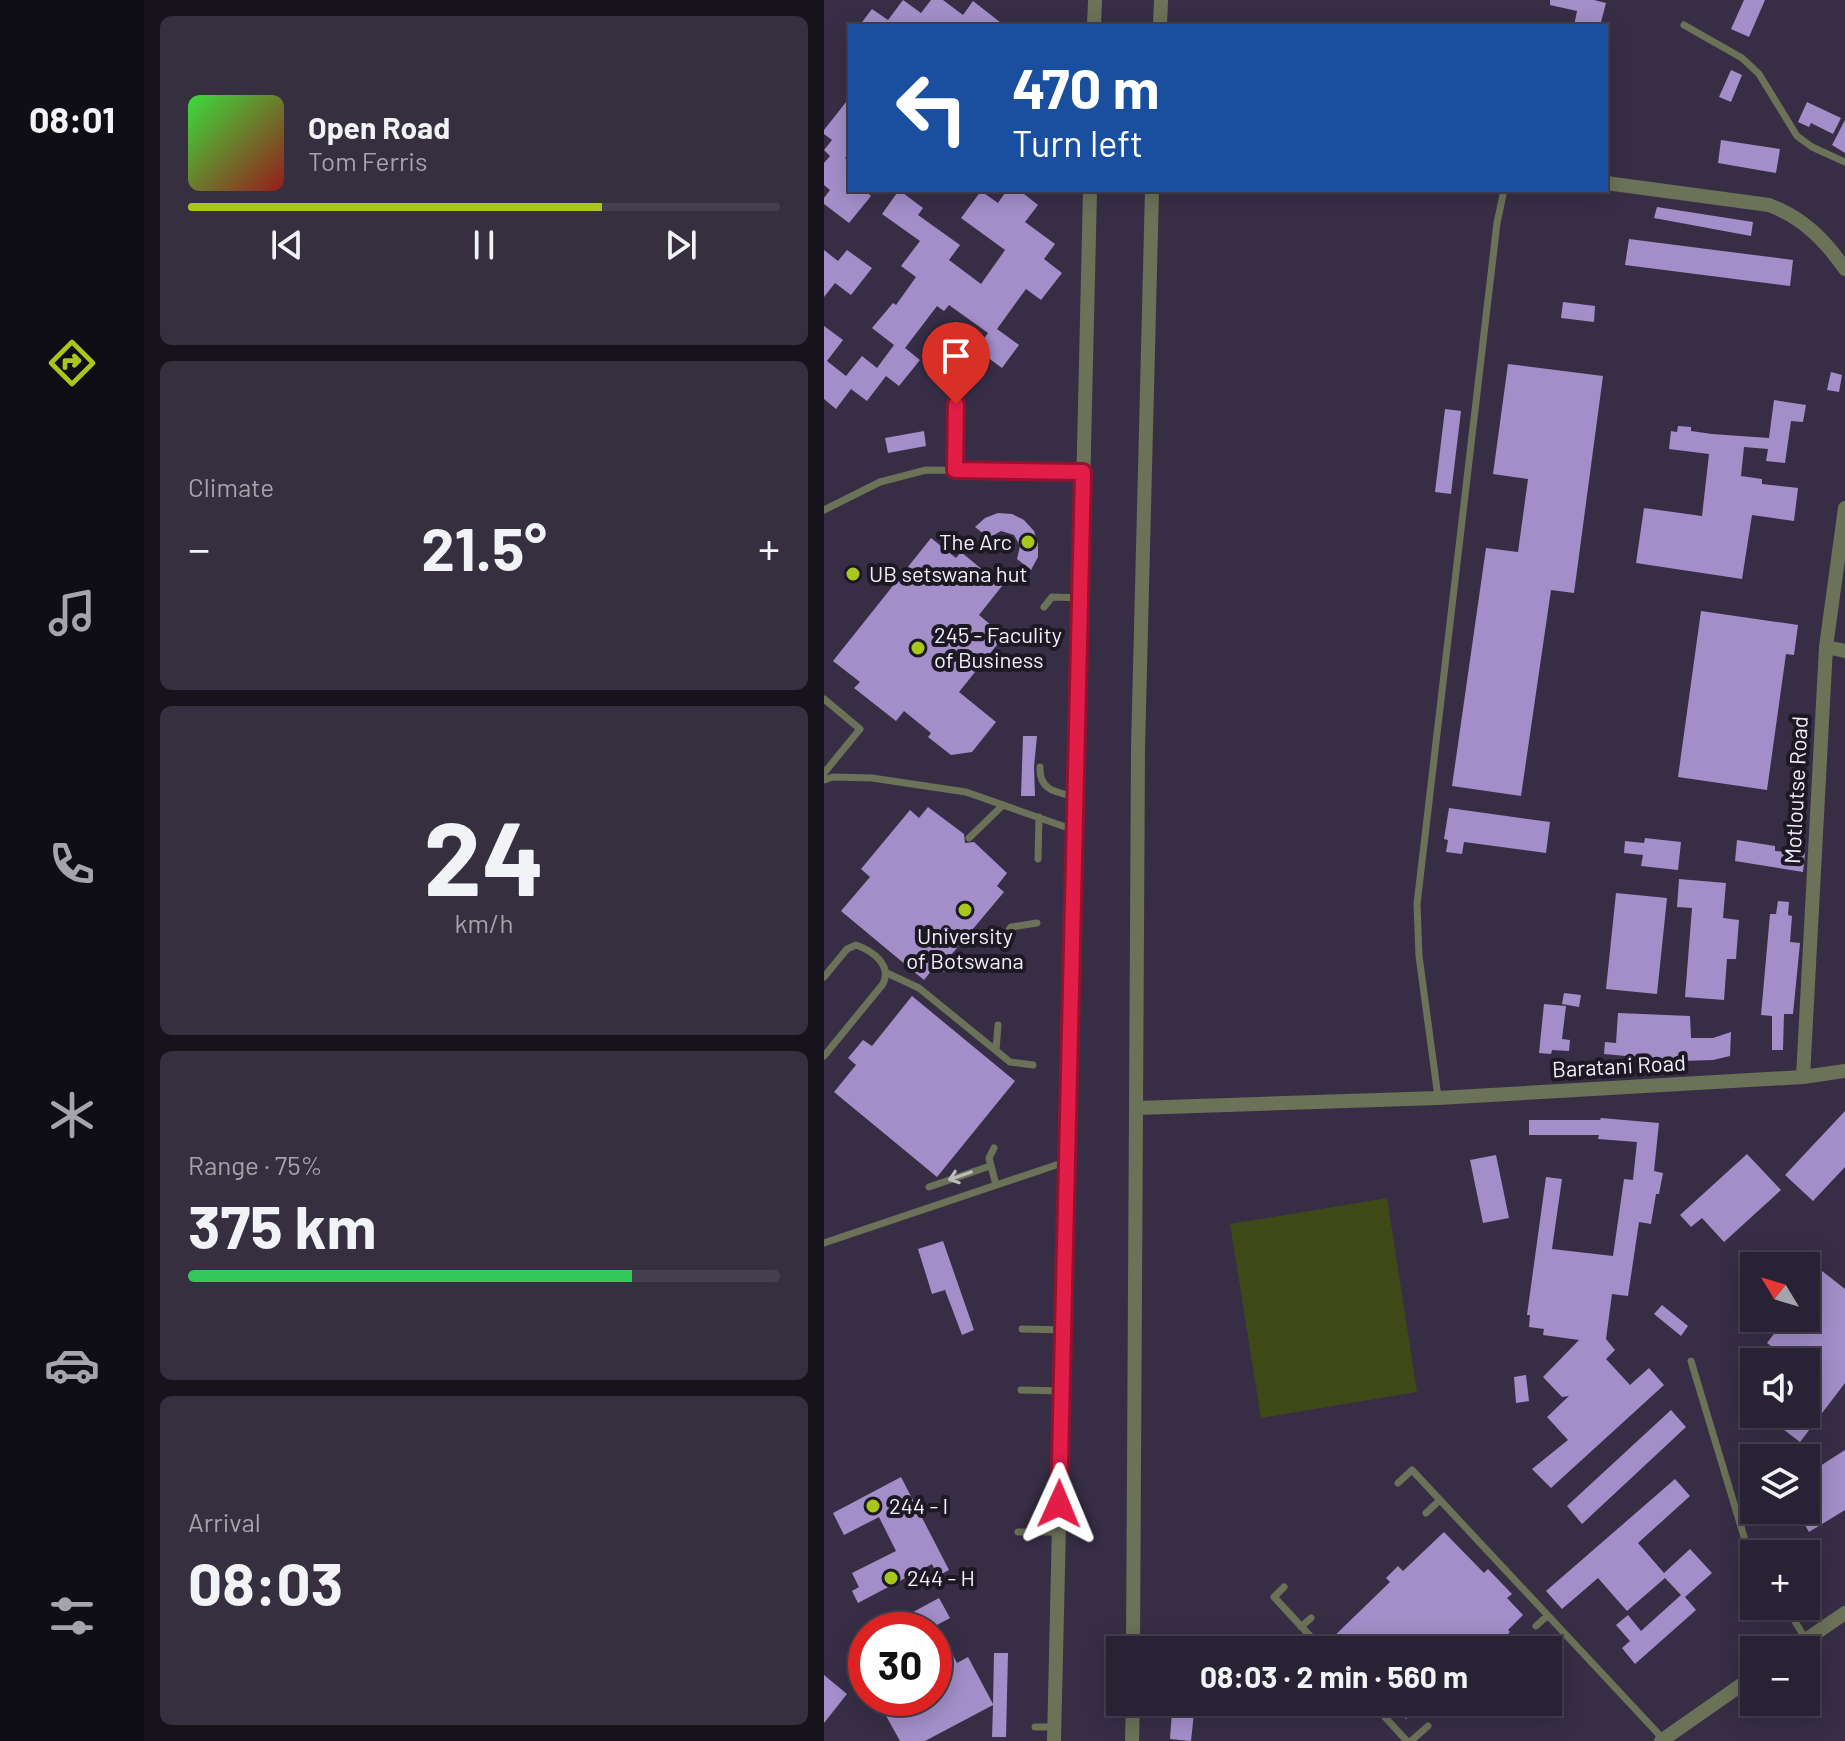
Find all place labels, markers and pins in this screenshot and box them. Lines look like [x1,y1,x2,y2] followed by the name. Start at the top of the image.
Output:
[922,322,990,404] pin
[939,528,1012,554] place label: The Arc
[1019,533,1037,551] marker: The Arc
[869,560,1028,586] place label: UB setswana hut
[844,565,862,583] marker: UB setswana hut
[934,621,1062,672] place label: 245 - Faculity of Business
[909,639,927,657] marker: 245 - Faculity of Business
[956,901,974,919] marker: University of Botswana
[906,922,1024,973] place label: University of Botswana
[889,1492,948,1518] place label: 244 - I
[864,1497,882,1515] marker: 244 - I
[907,1564,975,1590] place label: 244 - H
[882,1569,900,1587] marker: 244 - H

